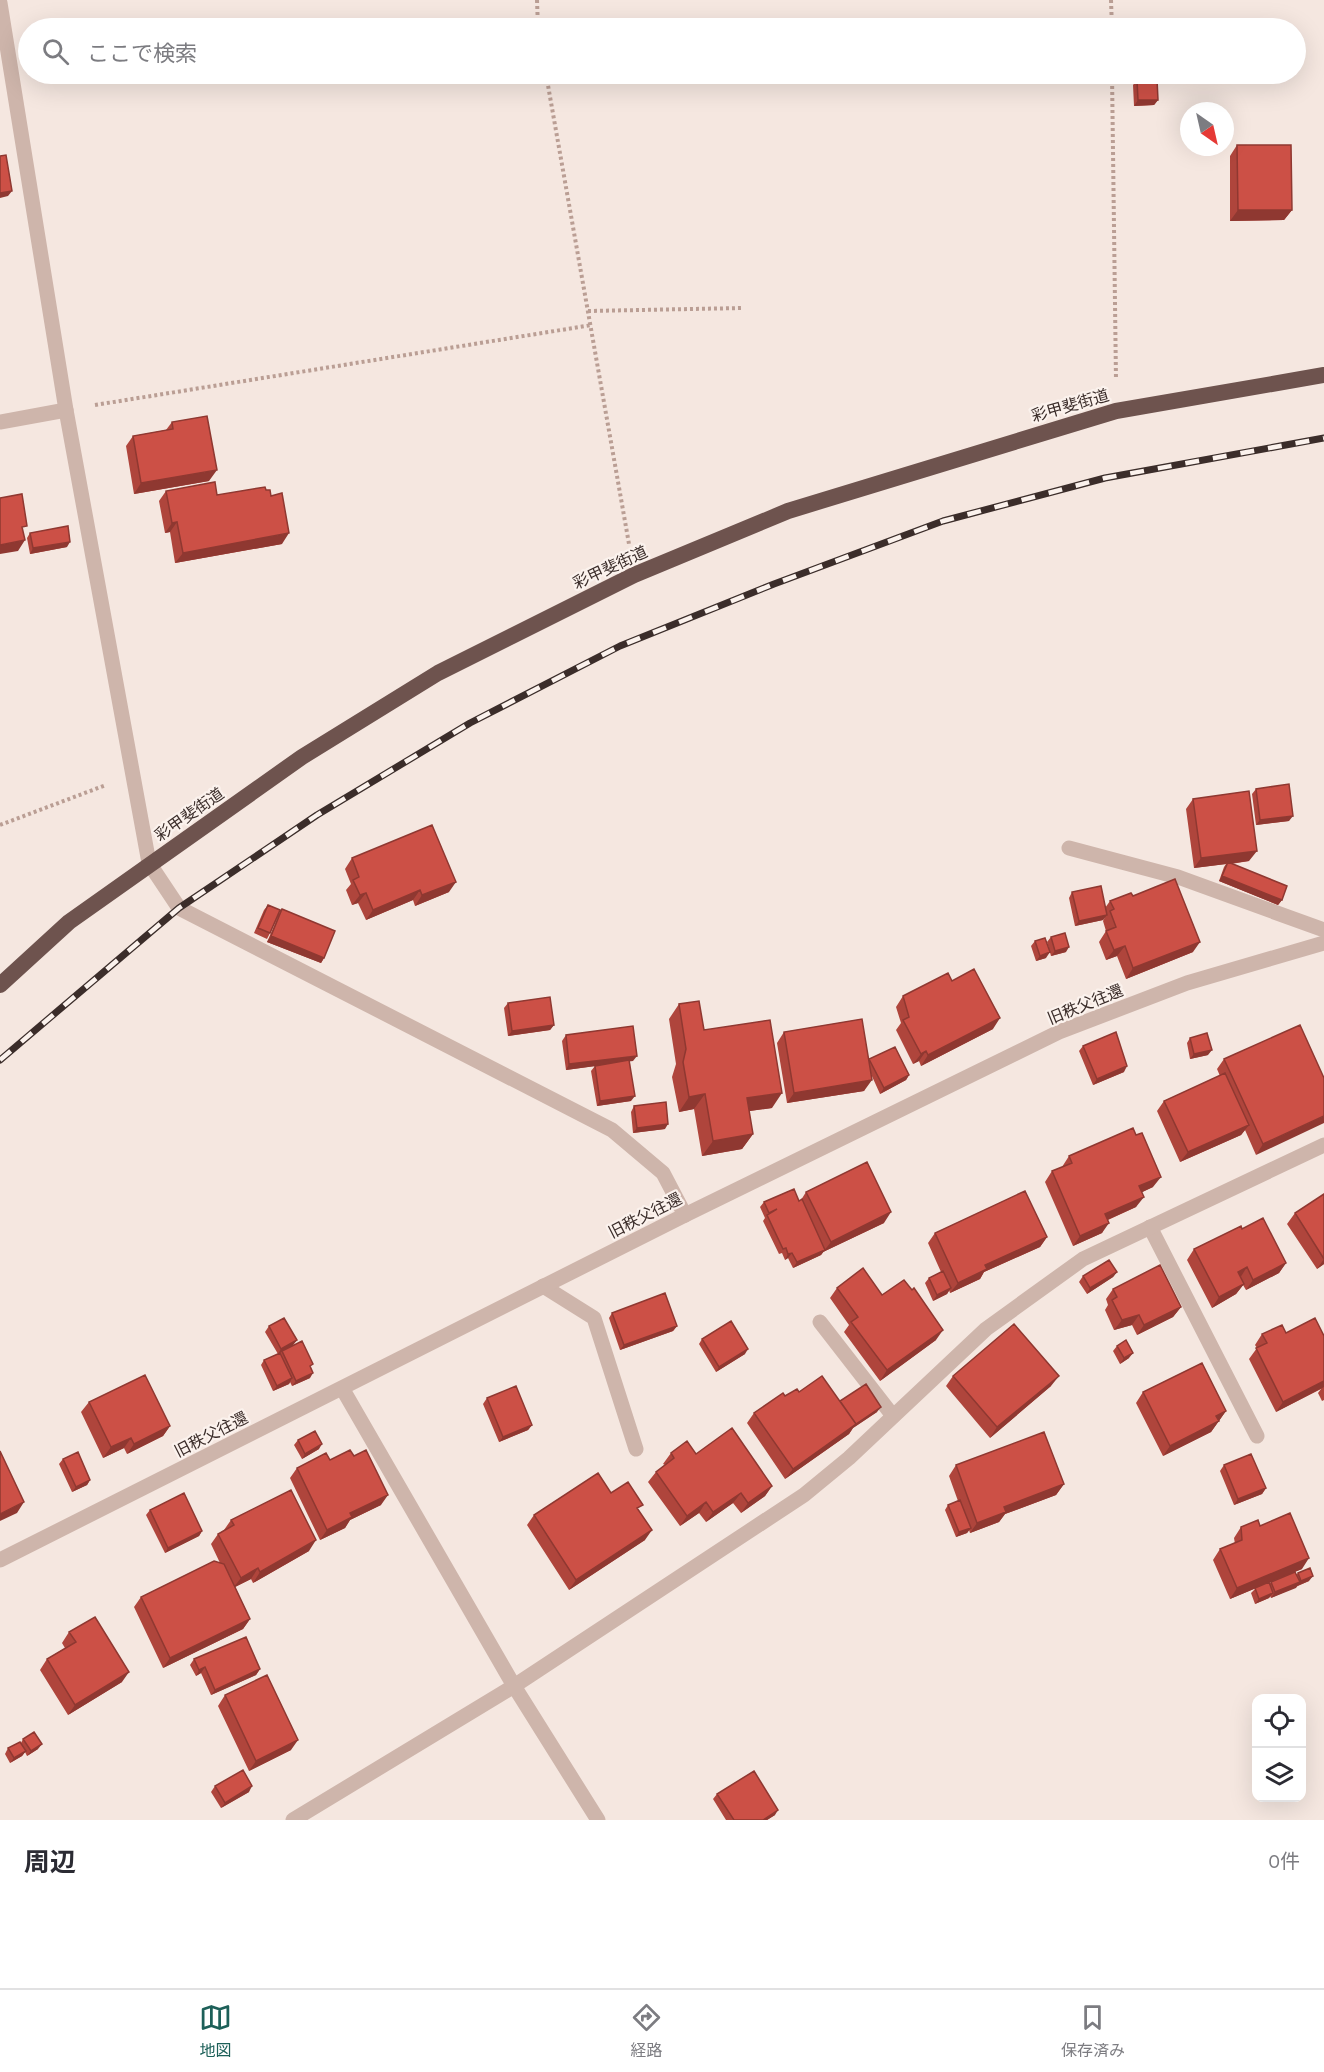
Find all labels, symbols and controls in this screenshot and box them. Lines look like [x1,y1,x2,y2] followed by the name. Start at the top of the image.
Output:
[18,18,1306,84] search box
[39,35,72,68] icon: search
[87,41,197,67] text: ここで検索
[1180,102,1234,156] north arrow
[1029,385,1111,426] street label: 彩甲斐街道
[570,542,650,593] street label: 彩甲斐街道
[151,784,228,845] street label: 彩甲斐街道
[1045,981,1126,1028] street label: 旧秩父往還
[605,1189,685,1242] street label: 旧秩父往還
[171,1408,251,1461] street label: 旧秩父往還
[1252,1694,1306,1802] map controls
[1252,1694,1306,1748] button: locate
[1252,1748,1306,1802] button: layers
[24,1847,76,1878] text: 周辺
[1268,1850,1300,1873] text: 0件
[199,2001,232,2061] tab: 地図
[630,2001,663,2061] tab: 経路
[1061,2001,1125,2061] tab: 保存済み

